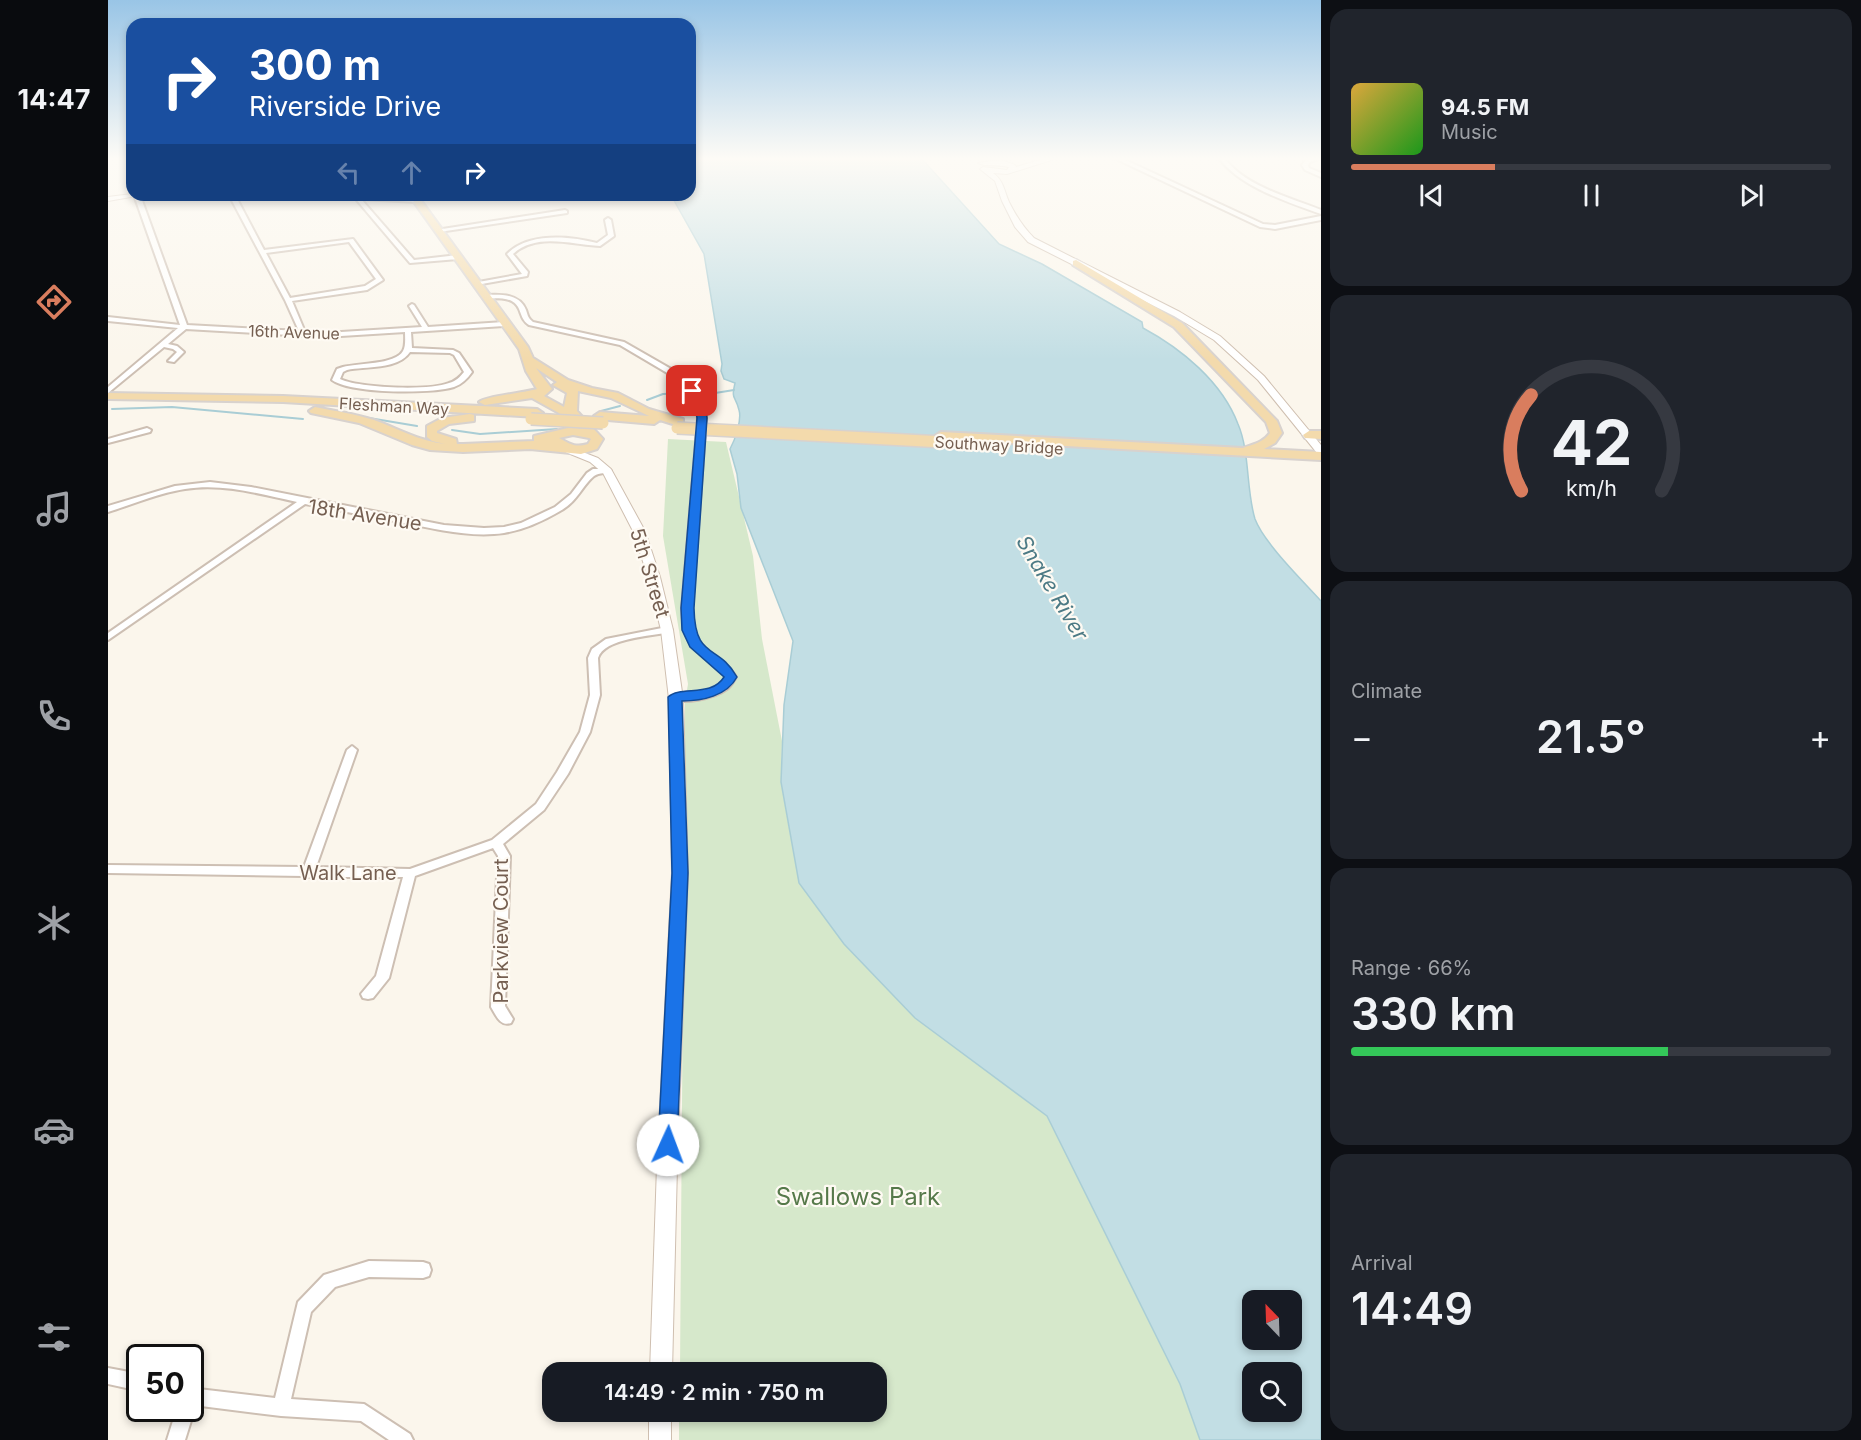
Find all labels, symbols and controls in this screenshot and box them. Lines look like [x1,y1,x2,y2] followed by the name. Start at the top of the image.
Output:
[249,39,381,90] text: 300 m
[150,42,228,120] icon: right
[18,83,90,116] text: 14:47
[249,90,441,123] text: Riverside Drive
[1441,94,1529,120] text: 94.5 FM
[1441,120,1498,144] text: Music
[332,156,365,189] icon: left
[395,156,428,189] icon: ahead
[458,156,491,189] icon: right
[1415,179,1448,212] icon: previous
[1575,179,1608,212] icon: pause
[1735,179,1768,212] icon: next
[33,281,75,323] icon: directions
[248,320,340,344] street label: 16th Avenue
[666,365,717,416] pin
[675,374,708,407] icon: arrive
[338,393,450,419] street label: Fleshman Way
[1550,405,1632,480] text: 42
[934,432,1064,458] street label: Southway Bridge
[1566,475,1616,501] text: km/h
[33,488,75,530] icon: music
[306,494,424,536] street label: 18th Avenue
[625,525,675,621] street label: 5th Street
[1011,531,1094,646] water label: Snake River
[1351,679,1422,703] text: Climate
[33,695,75,737] icon: phone
[1536,709,1646,764] text: 21.5°
[1351,717,1373,757] text: −
[1809,717,1831,757] text: +
[489,858,513,1004] street label: Parkview Court
[299,861,397,885] street label: Walk Lane
[33,902,75,944] icon: climate
[1351,956,1472,980] text: Range · 66%
[1351,986,1515,1041] text: 330 km
[33,1109,75,1151] icon: car
[636,1113,700,1177] position arrow
[776,1182,940,1211] park label: Swallows Park
[1351,1251,1413,1275] text: Arrival
[1351,1281,1473,1336] text: 14:49
[1242,1290,1302,1350] north arrow
[1242,1290,1302,1422] map controls
[33,1316,75,1358] icon: filters
[126,1344,204,1422] speed limit sign: 50
[1242,1362,1302,1422] button: search
[604,1379,825,1405] text: 14:49 · 2 min · 750 m

